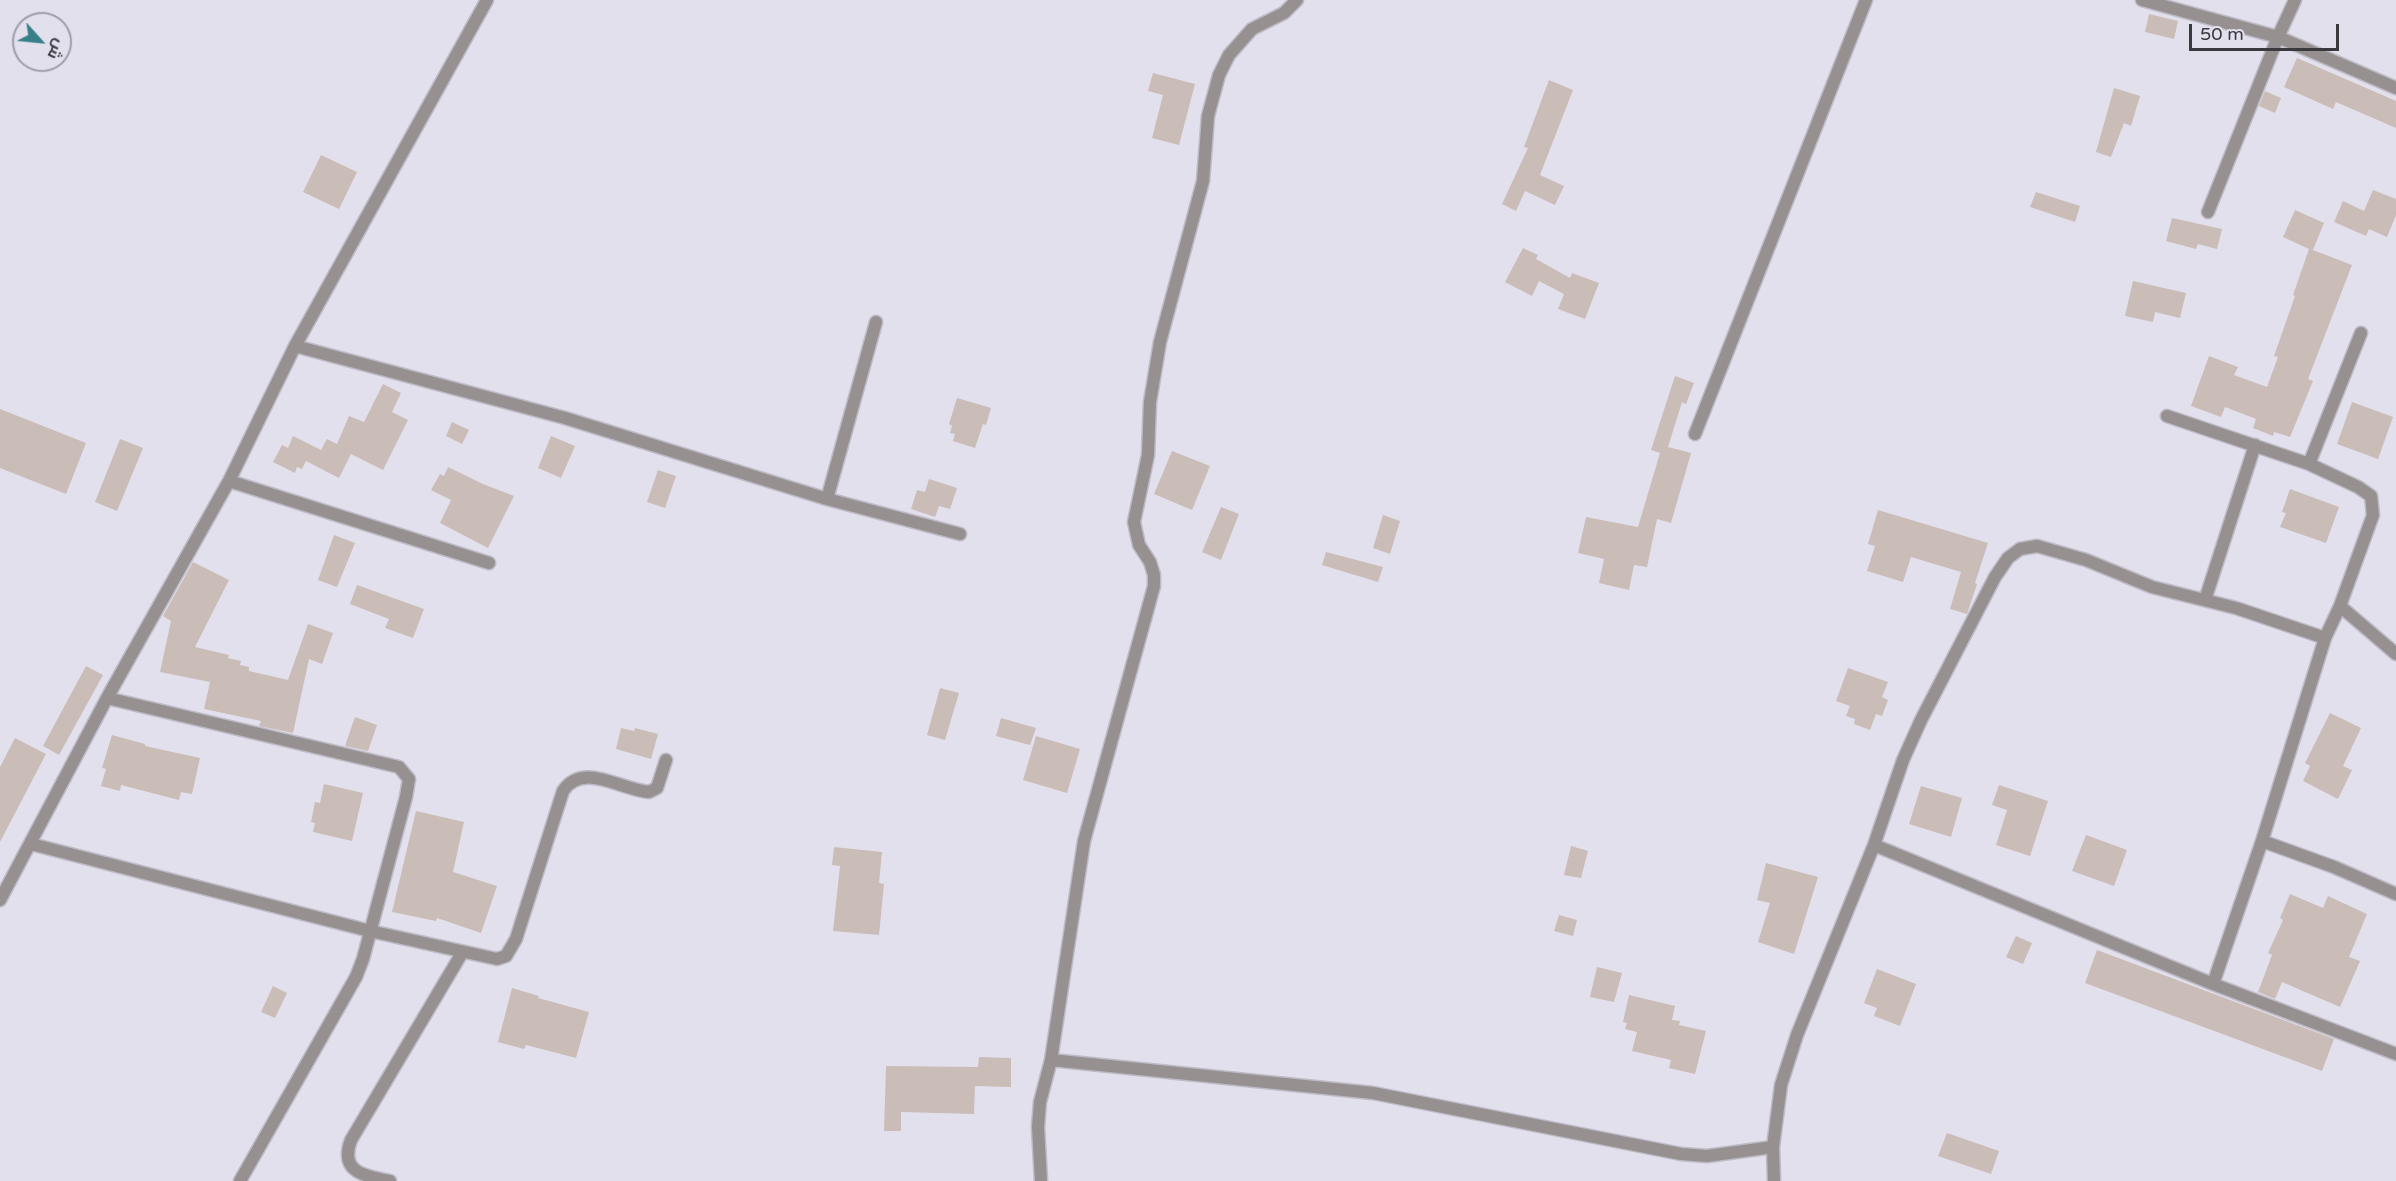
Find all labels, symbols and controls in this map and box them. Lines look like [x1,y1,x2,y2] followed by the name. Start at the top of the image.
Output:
[12,12,72,72] north arrow
[2192,12,2342,50] scale bar
[2200,23,2244,45] text: 50 m
[43,36,70,63] text: ش

